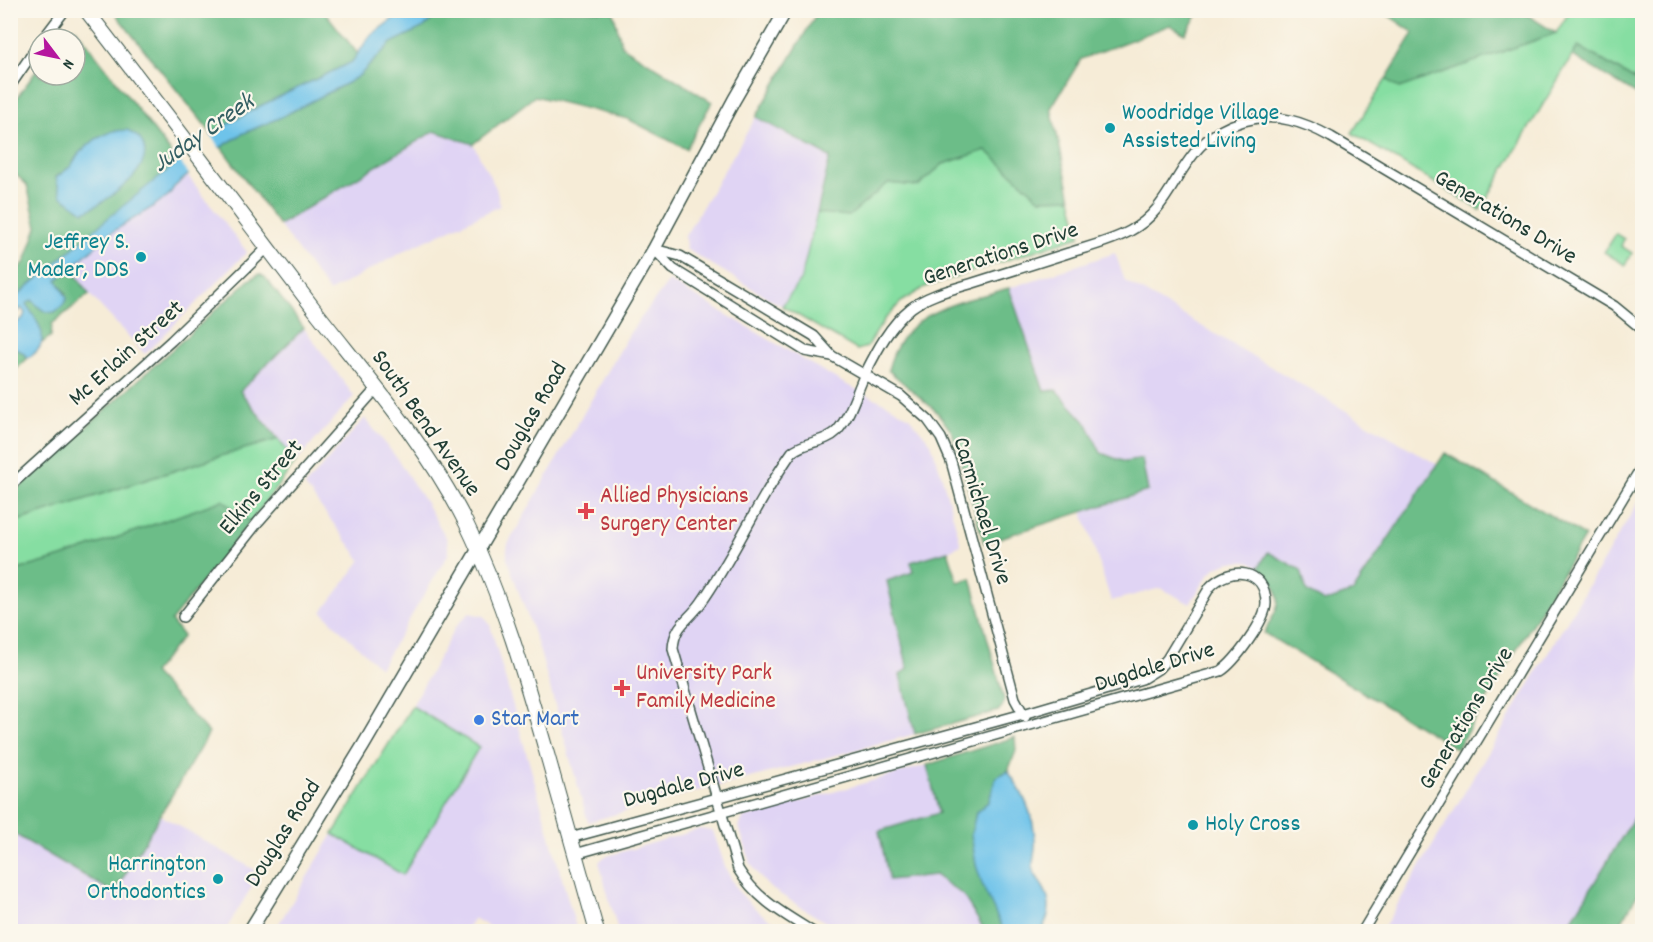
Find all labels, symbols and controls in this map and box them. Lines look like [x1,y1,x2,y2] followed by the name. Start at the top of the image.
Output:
[27,27,87,87] north arrow
[56,54,79,73] text: N
[145,84,265,183] water label: Juday Creek
[1122,97,1279,159] place label: Woodridge Village Assisted Living
[1103,121,1117,135] marker: Woodridge Village Assisted Living
[1427,162,1583,274] street label: Generations Drive
[919,214,1083,296] street label: Generations Drive
[28,226,129,288] place label: Jeffrey S. Mader, DDS
[134,250,148,264] marker: Jeffrey S. Mader, DDS
[62,293,192,415] street label: Mc Erlain Street
[362,344,488,504] street label: South Bend Avenue
[487,356,577,478] street label: Douglas Road
[212,433,312,543] street label: Elkins Street
[942,433,1020,589] street label: Carmichael Drive
[600,480,749,542] place label: Allied Physicians Surgery Center
[577,502,595,520] marker: Allied Physicians Surgery Center
[1091,634,1219,702] street label: Dugdale Drive
[1411,641,1523,797] street label: Generations Drive
[636,657,776,719] place label: University Park Family Medicine
[613,679,631,697] marker: University Park Family Medicine
[491,703,579,737] place label: Star Mart
[472,713,486,727] marker: Star Mart
[620,754,748,818] street label: Dugdale Drive
[237,774,331,894] street label: Douglas Road
[1205,808,1301,842] place label: Holy Cross
[1186,818,1200,832] marker: Holy Cross
[87,848,206,910] place label: Harrington Orthodontics
[211,872,225,886] marker: Harrington Orthodontics

